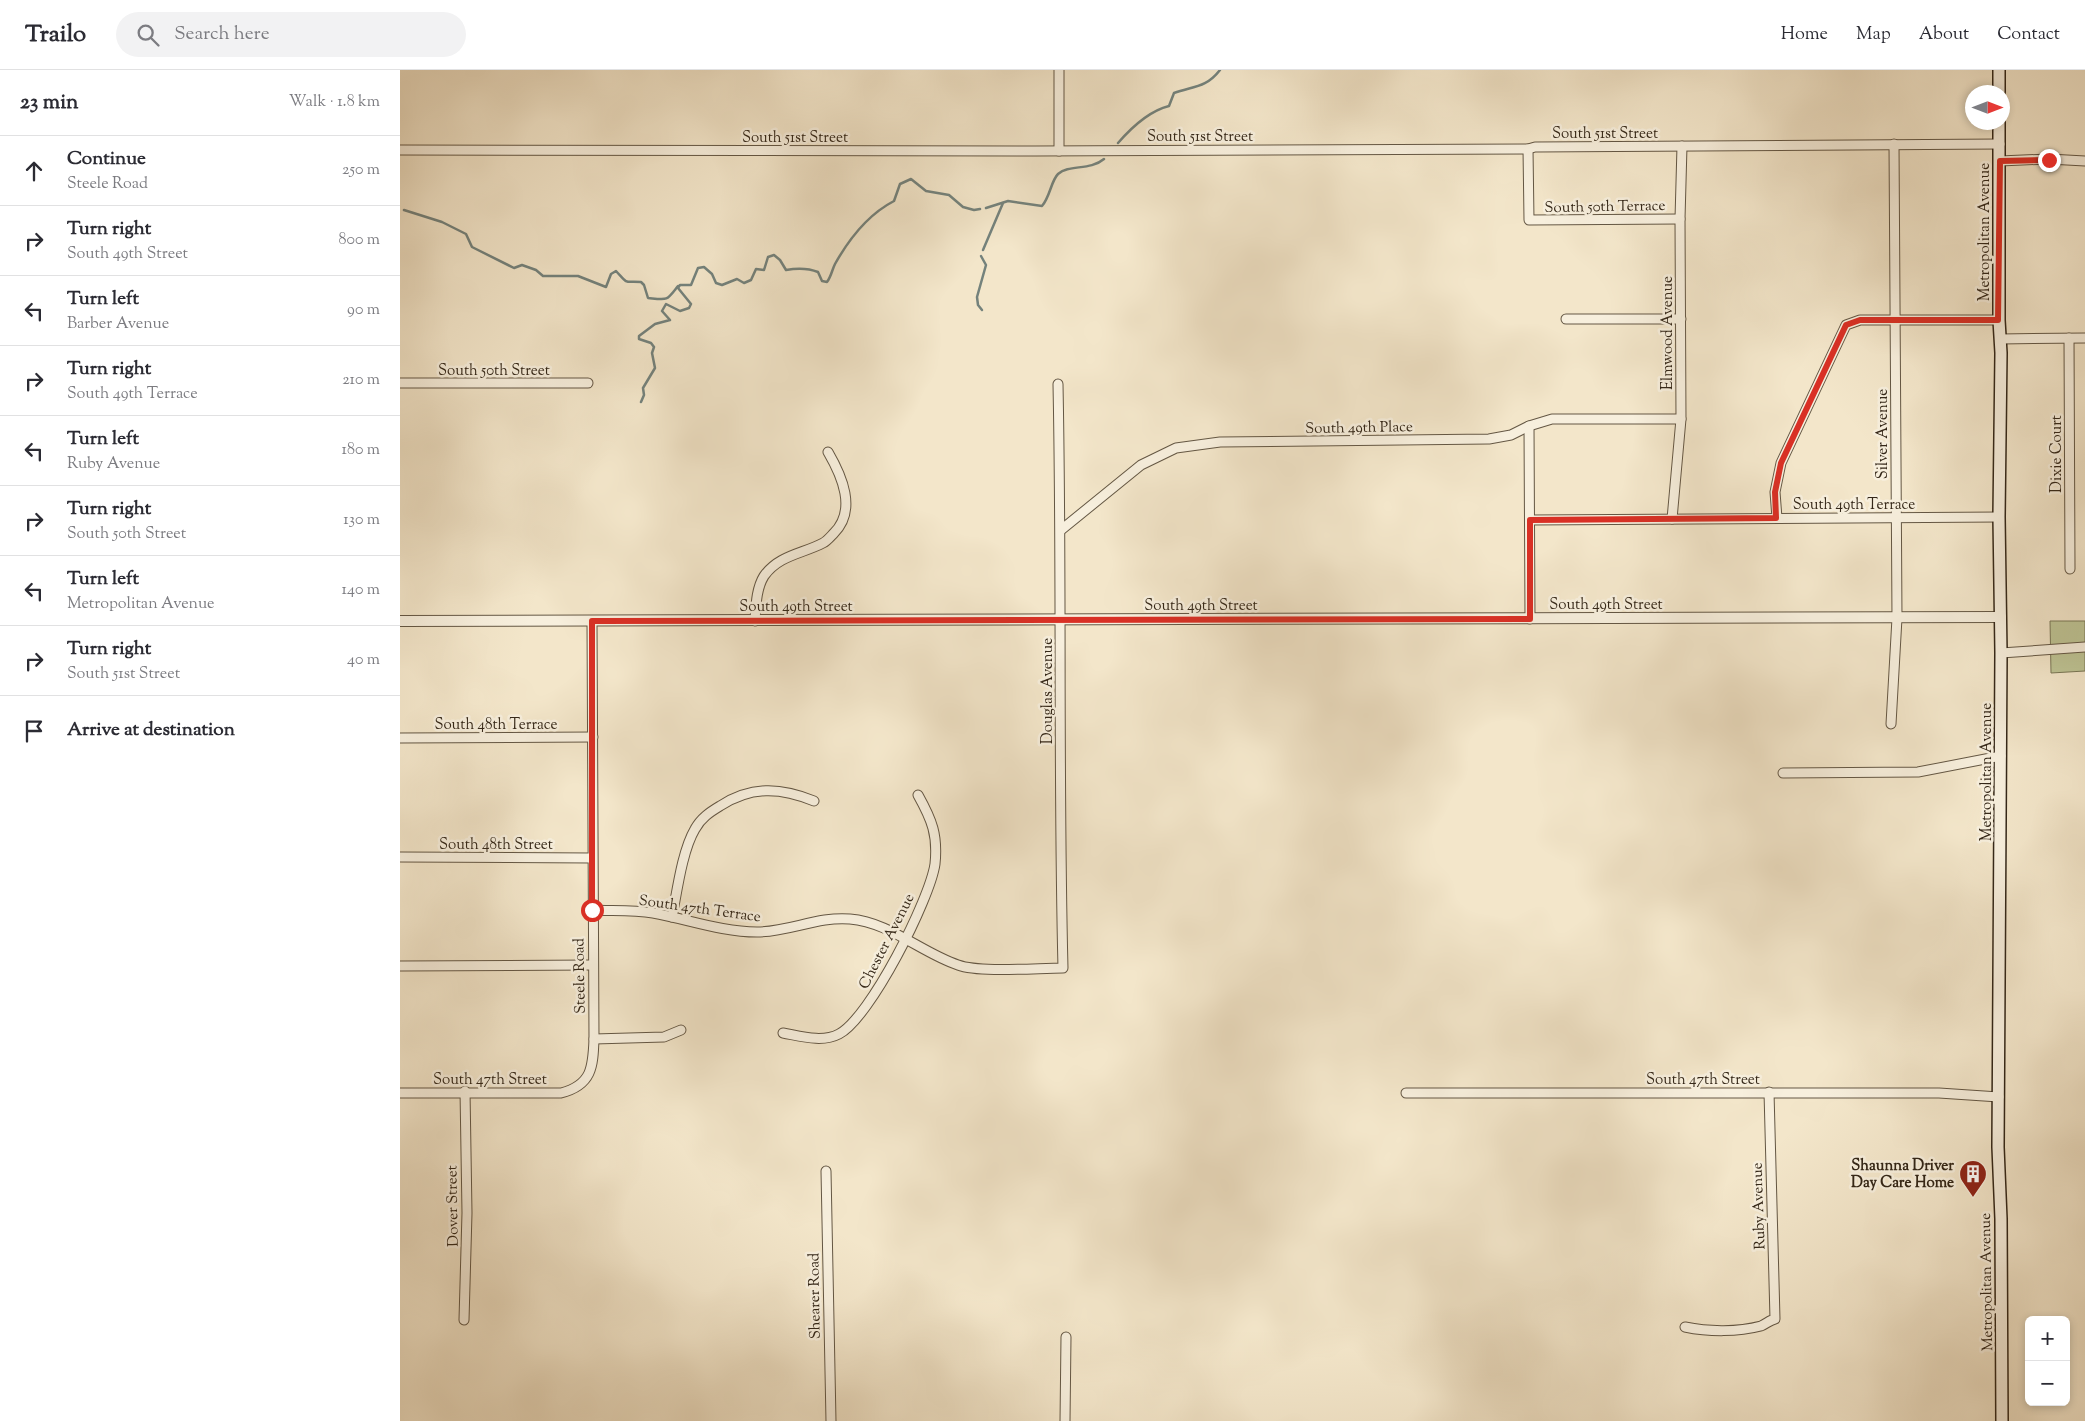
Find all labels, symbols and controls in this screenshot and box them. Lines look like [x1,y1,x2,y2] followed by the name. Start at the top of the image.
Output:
[116,12,466,57] search box
[25,18,86,52] text: Trailo
[134,21,162,49] icon: search
[174,21,270,48] text: Search here
[1781,22,1828,48] text: Home
[1856,22,1891,48] text: Map
[1919,22,1969,48] text: About
[1997,22,2060,48] text: Contact
[1965,85,2010,130] north arrow
[20,88,79,118] text: 23 min
[289,91,380,114] text: Walk · 1.8 km
[1552,124,1658,145] street label: South 51st Street
[1147,127,1253,148] street label: South 51st Street
[742,128,848,149] street label: South 51st Street
[67,146,146,173] text: Continue
[2038,149,2061,172] route end
[20,157,48,185] icon: ahead
[342,159,380,182] text: 250 m
[1975,163,1996,301] street label: Metropolitan Avenue
[67,173,148,196] text: Steele Road
[1544,196,1666,219] street label: South 50th Terrace
[67,216,151,243] text: Turn right
[20,227,48,255] icon: right
[338,229,380,252] text: 800 m
[67,243,188,266] text: South 49th Street
[1658,276,1679,390] street label: Elmwood Avenue
[67,286,139,313] text: Turn left
[20,297,48,325] icon: left
[347,299,380,322] text: 90 m
[67,313,169,336] text: Barber Avenue
[67,356,151,383] text: Turn right
[438,361,550,382] street label: South 50th Street
[20,367,48,395] icon: right
[342,369,380,392] text: 210 m
[67,383,198,406] text: South 49th Terrace
[1873,389,1894,479] street label: Silver Avenue
[2047,415,2068,493] street label: Dixie Court
[1305,417,1413,440] street label: South 49th Place
[67,426,139,453] text: Turn left
[20,437,48,465] icon: left
[341,439,380,462] text: 180 m
[67,453,160,476] text: Ruby Avenue
[1793,495,1915,516] street label: South 49th Terrace
[67,496,151,523] text: Turn right
[20,507,48,535] icon: right
[343,509,380,532] text: 130 m
[67,523,186,546] text: South 50th Street
[67,566,139,593] text: Turn left
[20,577,48,605] icon: left
[342,579,380,602] text: 140 m
[67,593,215,616] text: Metropolitan Avenue
[1549,595,1663,616] street label: South 49th Street
[1144,596,1258,617] street label: South 49th Street
[739,597,853,618] street label: South 49th Street
[67,636,151,663] text: Turn right
[1038,638,1059,744] street label: Douglas Avenue
[20,647,48,675] icon: right
[347,649,380,672] text: 40 m
[67,663,180,686] text: South 51st Street
[1977,703,1998,841] street label: Metropolitan Avenue
[434,715,558,736] street label: South 48th Terrace
[20,717,48,745] icon: arrive
[67,717,235,744] text: Arrive at destination
[439,835,553,856] street label: South 48th Street
[854,890,920,993] street label: Chester Avenue
[637,891,762,928] street label: South 47th Terrace
[581,899,604,922] route start
[569,937,592,1014] street label: Steele Road
[433,1070,547,1091] street label: South 47th Street
[1646,1070,1760,1091] street label: South 47th Street
[1851,1156,1954,1194] place label: Shaunna Driver Day Care Home
[1958,1159,1988,1198] building icon: Shaunna Driver Day Care Home
[1747,1162,1772,1250] street label: Ruby Avenue
[442,1165,465,1247] street label: Dover Street
[1976,1213,1999,1351] street label: Metropolitan Avenue
[804,1252,827,1339] street label: Shearer Road
[2025,1316,2070,1406] map controls
[2025,1316,2070,1361] button: +
[2025,1361,2070,1406] button: −

